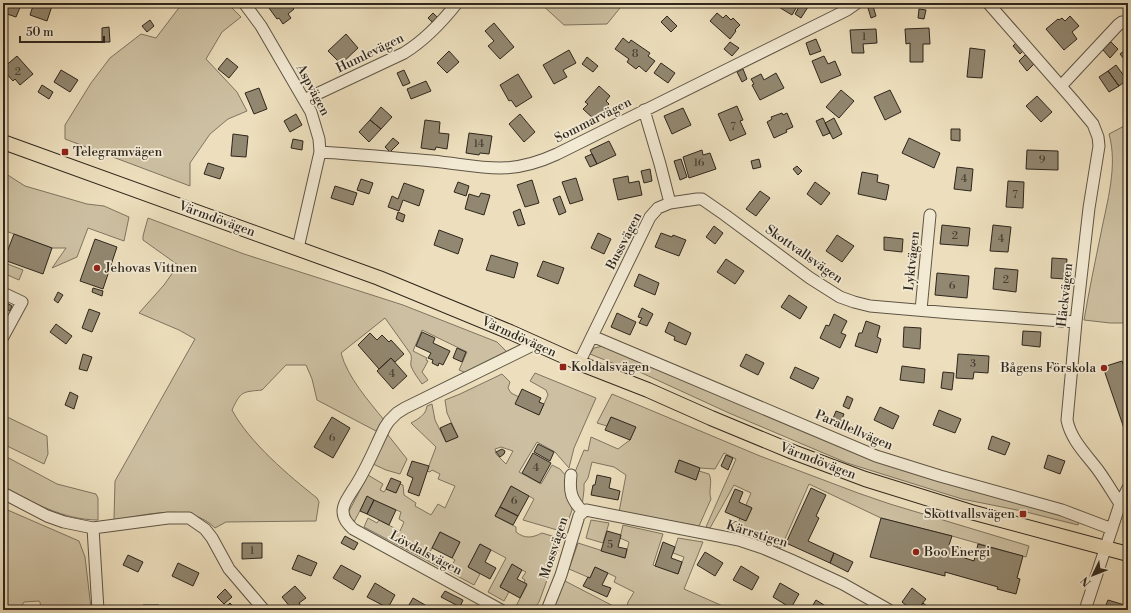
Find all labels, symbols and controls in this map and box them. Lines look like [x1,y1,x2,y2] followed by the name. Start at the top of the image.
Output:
[20,18,104,44] scale bar
[26,25,54,40] text: 50 m
[333,30,407,76] street label: Humlevägen
[862,30,867,44] house number: 1
[632,47,639,61] house number: 8
[292,61,333,119] street label: Aspvägen
[15,65,21,79] house number: 2
[552,94,634,146] street label: Sommarvägen
[730,120,736,134] house number: 7
[474,137,485,151] house number: 14
[73,144,163,160] place label: Telegramvägen
[60,147,70,157] marker: Telegramvägen
[1039,153,1046,167] house number: 9
[693,156,705,170] house number: 16
[961,172,968,186] house number: 4
[1012,188,1018,202] house number: 7
[176,197,258,240] street label: Värmdövägen
[602,209,645,273] street label: Bussvägen
[762,221,846,287] street label: Skottvallsvägen
[952,229,958,243] house number: 2
[901,230,923,292] street label: Lyktvägen
[998,232,1005,246] house number: 4
[104,260,198,276] place label: Jehovas Vittnen
[1054,262,1076,328] street label: Häckvägen
[92,263,102,273] marker: Jehovas Vittnen
[1003,273,1009,287] house number: 2
[949,279,956,293] house number: 6
[478,313,559,361] street label: Värmdövägen
[970,357,976,371] house number: 3
[571,359,649,375] place label: Koldalsvägen
[999,360,1096,376] place label: Bågens Förskola
[558,362,568,372] marker: Koldalsvägen
[1099,363,1109,373] marker: Bågens Förskola
[389,367,396,381] house number: 4
[813,406,896,454] street label: Parallellvägen
[329,431,336,445] house number: 6
[777,439,859,483] street label: Värmdövägen
[533,461,540,475] house number: 4
[511,494,518,508] house number: 6
[924,506,1015,522] place label: Skottvallsvägen
[1018,509,1028,519] marker: Skottvallsvägen
[536,515,572,581] street label: Mossvägen
[724,517,790,551] street label: Kärrstigen
[387,527,465,579] street label: Lövdalsvägen
[607,538,613,552] house number: 5
[250,544,255,558] house number: 1
[923,544,990,560] place label: Boo Energi
[911,547,921,557] marker: Boo Energi
[1073,555,1113,595] north arrow
[1078,573,1095,589] text: N

